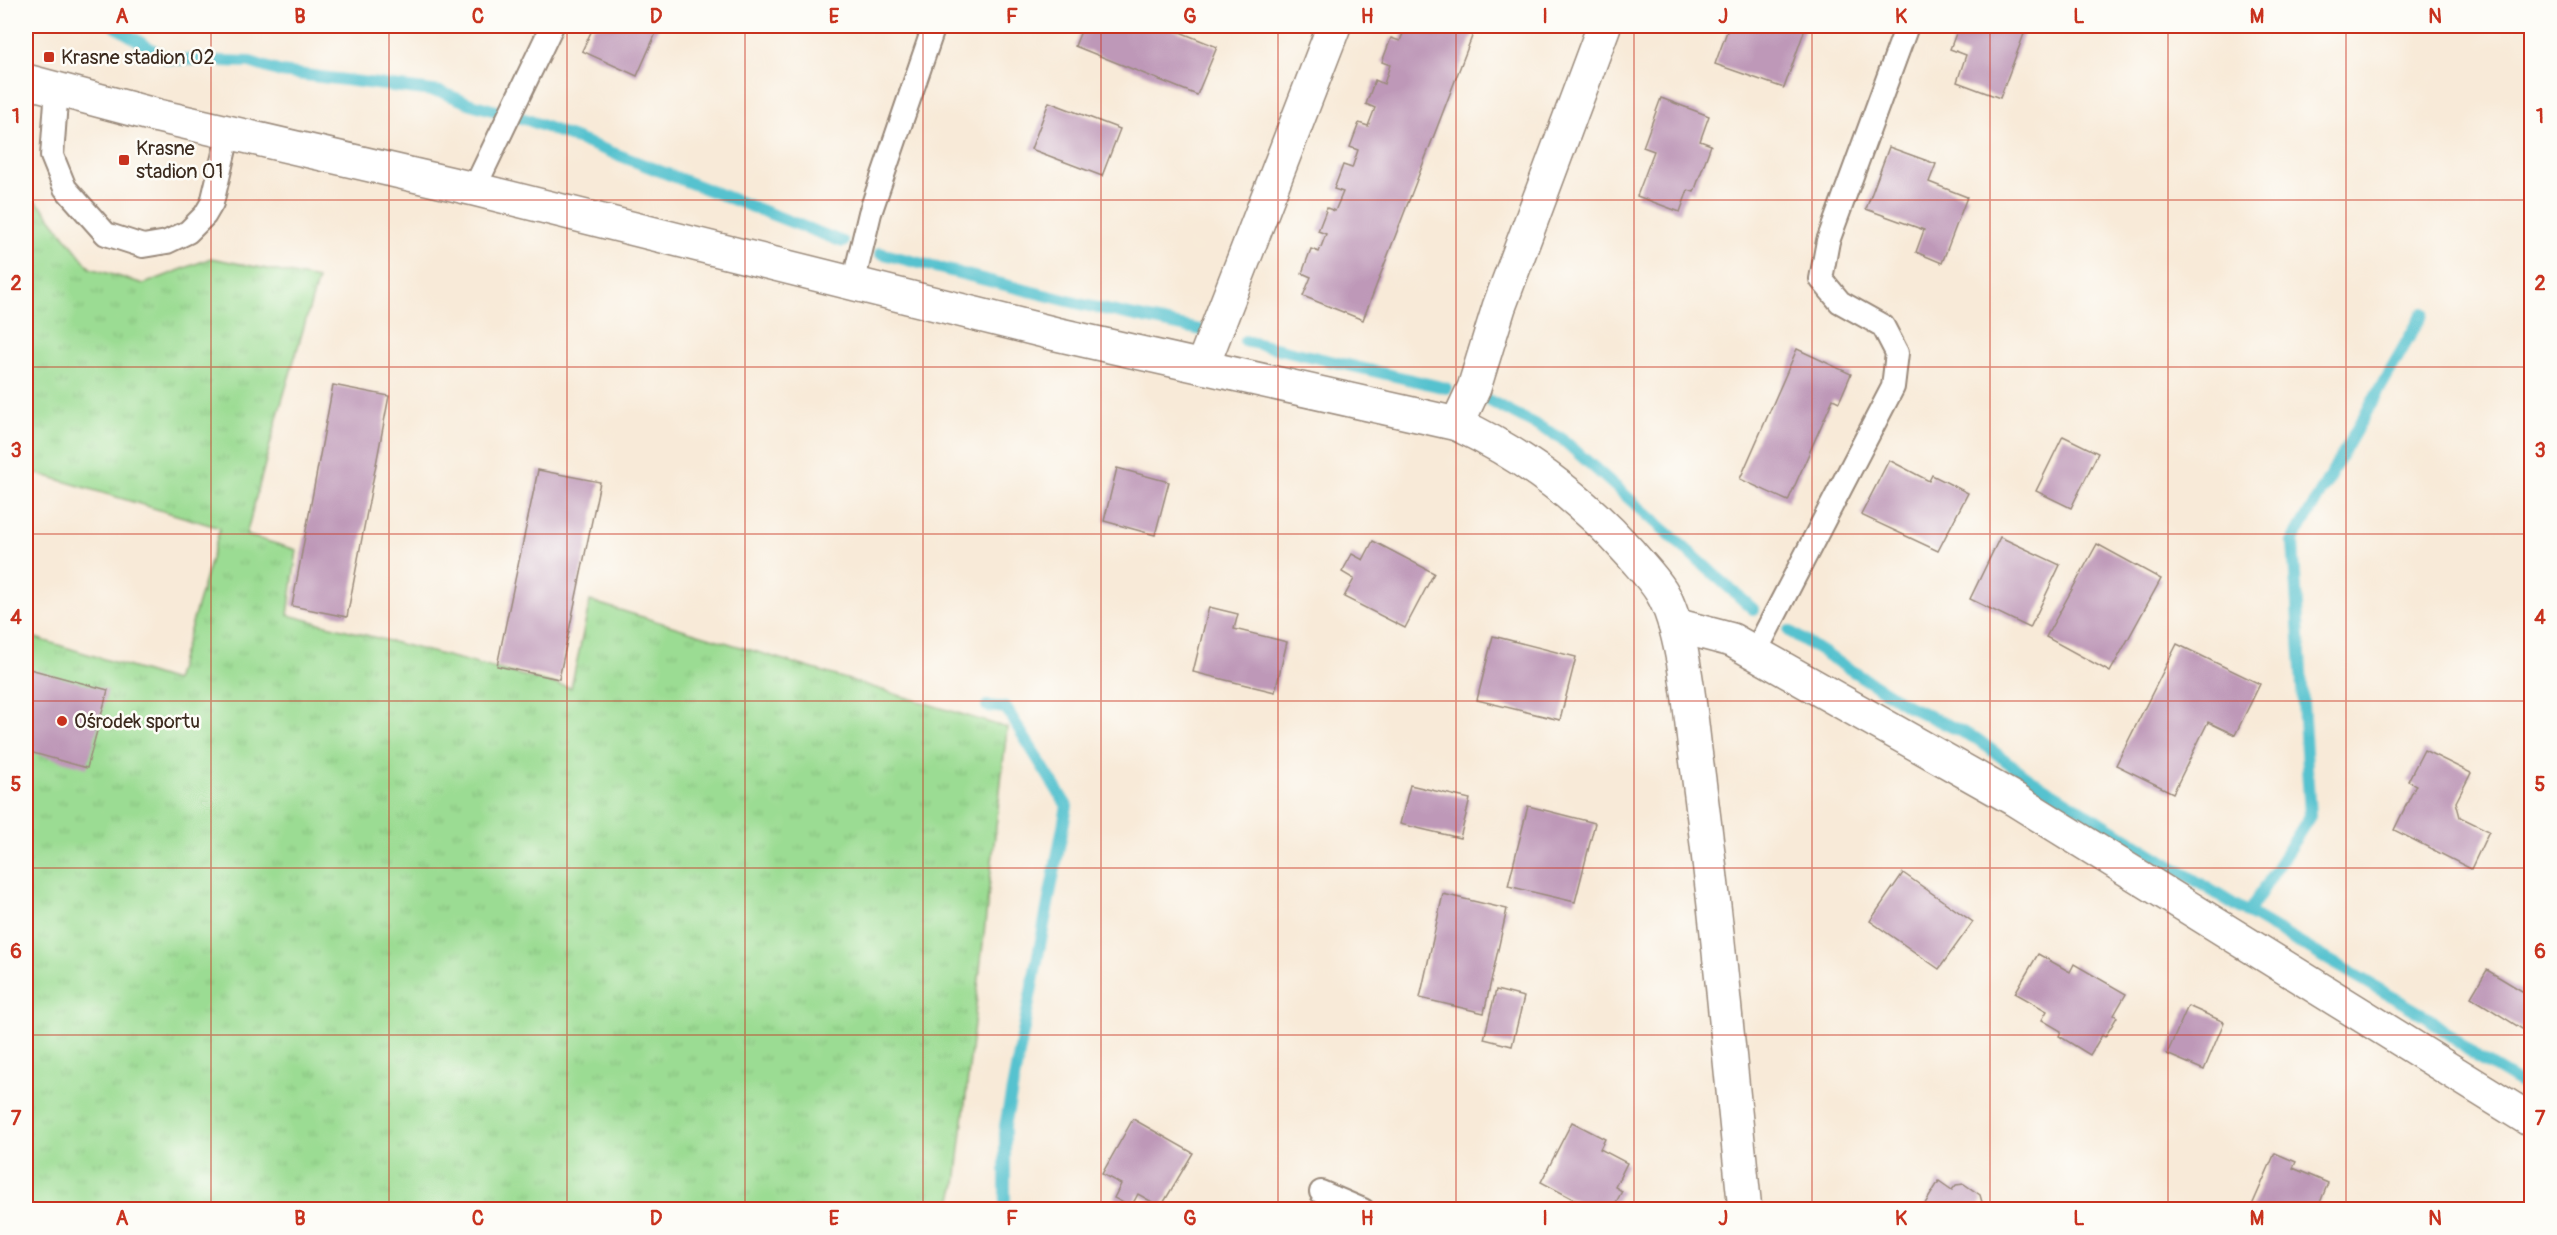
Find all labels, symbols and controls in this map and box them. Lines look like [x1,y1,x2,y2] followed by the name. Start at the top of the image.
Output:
[116,4,129,29] text: A
[294,4,306,29] text: B
[472,4,484,29] text: C
[650,4,663,29] text: D
[829,4,840,29] text: E
[1006,4,1018,29] text: F
[1183,4,1197,29] text: G
[1361,4,1374,29] text: H
[1542,4,1548,29] text: I
[1718,4,1728,29] text: J
[1895,4,1907,29] text: K
[2073,4,2085,29] text: L
[2250,4,2264,29] text: M
[2428,4,2442,29] text: N
[61,45,215,70] place label: Krasne stadion 02
[42,50,56,64] marker: Krasne stadion 02
[12,104,20,129] text: 1
[2536,104,2544,129] text: 1
[136,136,223,184] place label: Krasne stadion 01
[117,153,131,167] marker: Krasne stadion 01
[10,271,22,296] text: 2
[2534,271,2546,296] text: 2
[10,438,22,463] text: 3
[2534,438,2546,463] text: 3
[10,605,22,630] text: 4
[2534,605,2546,630] text: 4
[74,709,200,734] place label: Ośrodek sportu
[55,714,69,728] marker: Ośrodek sportu
[11,772,22,797] text: 5
[2535,772,2546,797] text: 5
[10,939,22,964] text: 6
[2534,939,2546,964] text: 6
[11,1106,22,1131] text: 7
[2535,1106,2546,1131] text: 7
[116,1206,129,1231] text: A
[294,1206,306,1231] text: B
[472,1206,484,1231] text: C
[650,1206,663,1231] text: D
[829,1206,840,1231] text: E
[1006,1206,1018,1231] text: F
[1183,1206,1197,1231] text: G
[1361,1206,1374,1231] text: H
[1542,1206,1548,1231] text: I
[1718,1206,1728,1231] text: J
[1895,1206,1907,1231] text: K
[2073,1206,2085,1231] text: L
[2250,1206,2264,1231] text: M
[2428,1206,2442,1231] text: N

